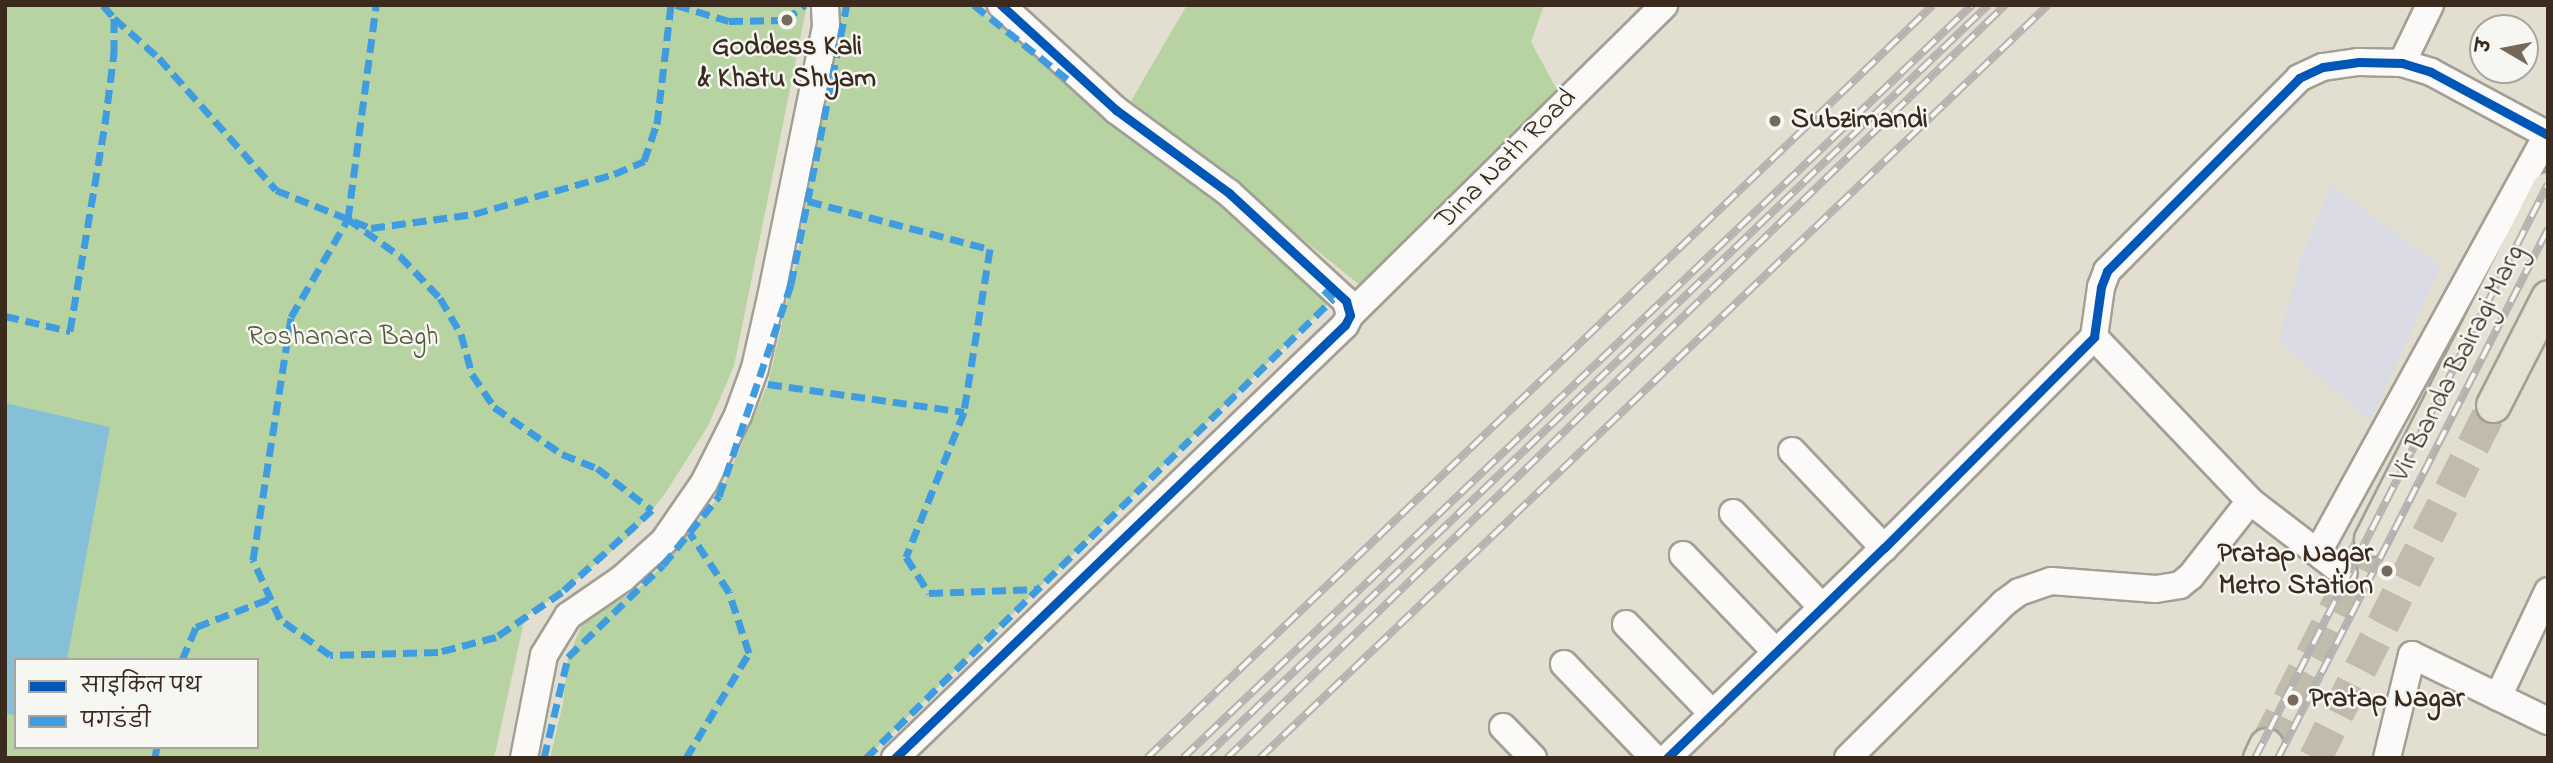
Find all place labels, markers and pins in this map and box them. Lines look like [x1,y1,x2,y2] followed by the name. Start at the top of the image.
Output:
[779,12,795,28] marker: Goddess Kali & Khatu Shyam
[698,31,876,97] place label: Goddess Kali & Khatu Shyam
[1791,104,1928,138] place label: Subzimandi
[1765,111,1785,131] marker: Subzimandi
[2217,538,2373,604] place label: Pratap Nagar Metro Station
[2379,563,2395,579] marker: Pratap Nagar Metro Station
[2309,683,2465,717] place label: Pratap Nagar
[2283,690,2303,710] marker: Pratap Nagar

